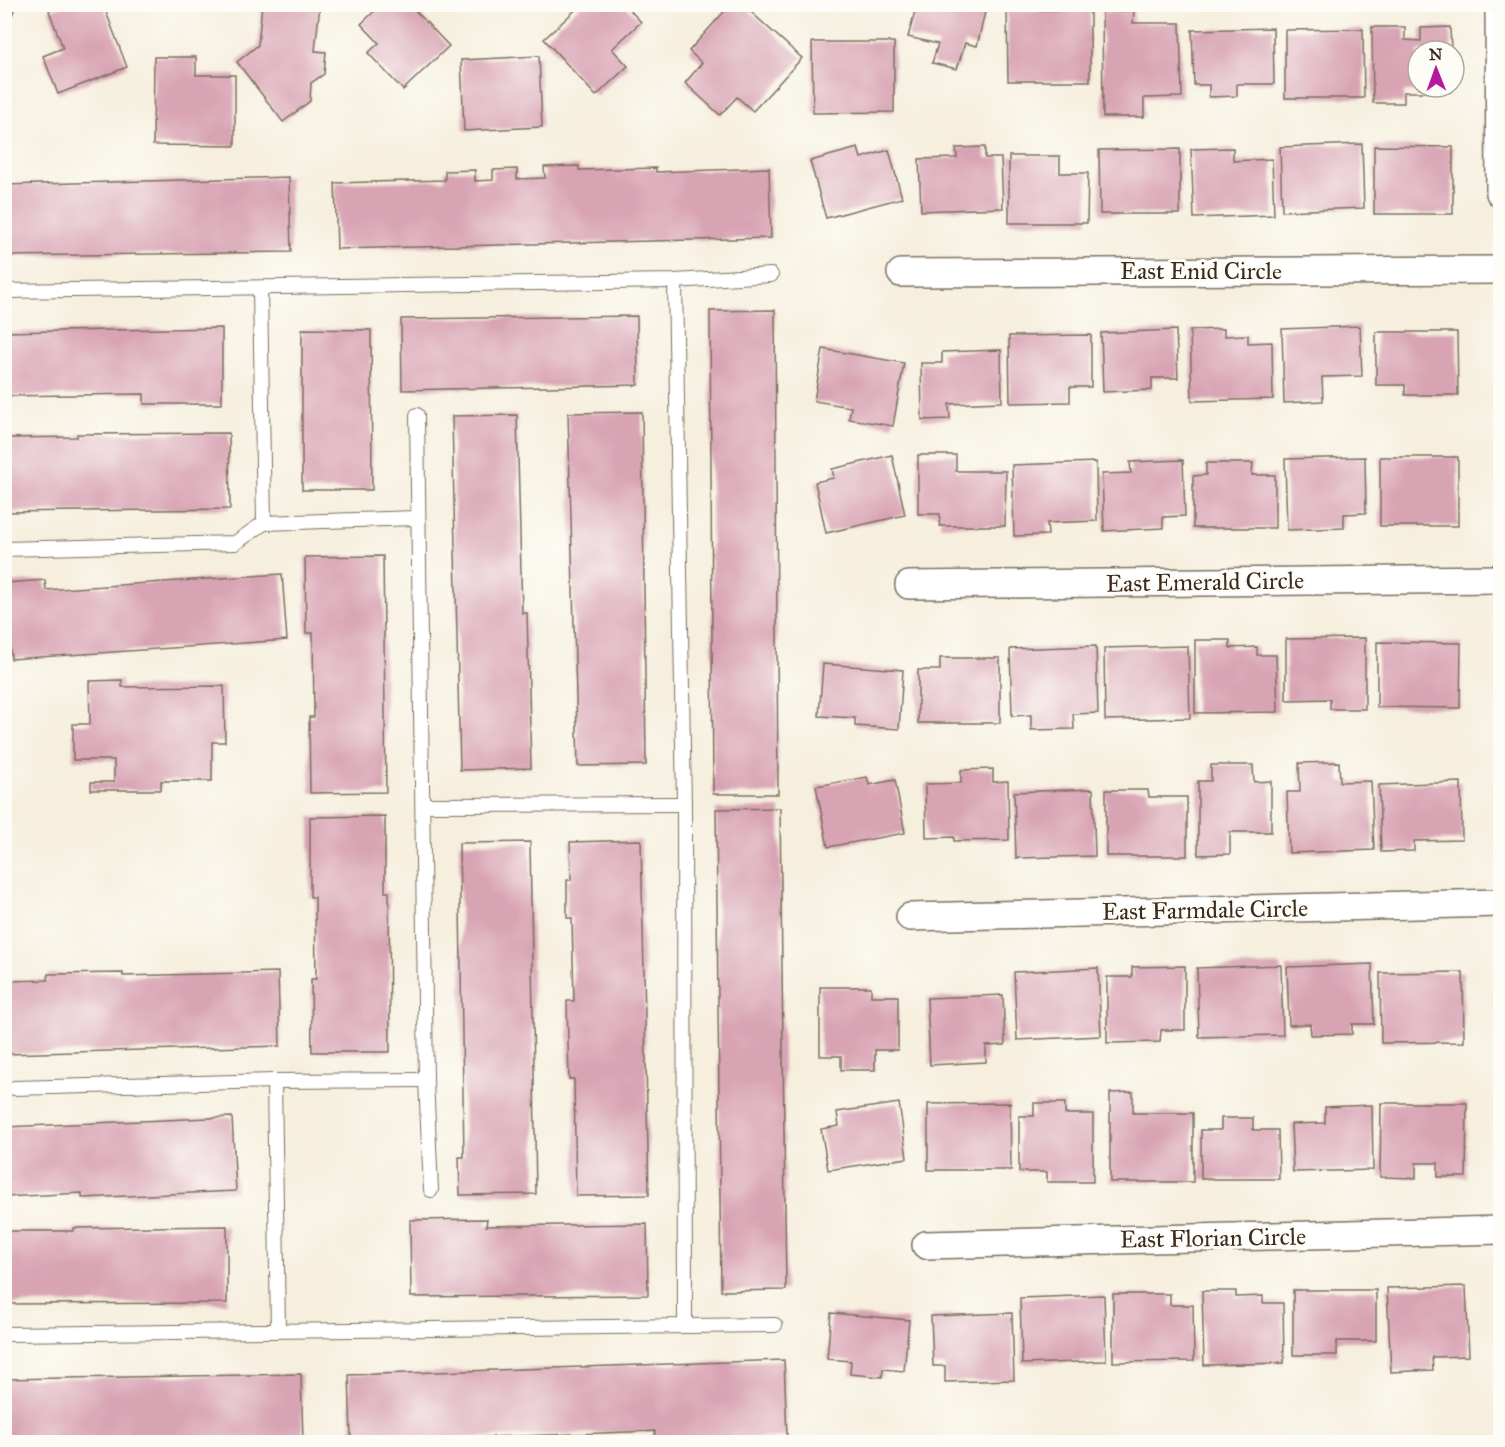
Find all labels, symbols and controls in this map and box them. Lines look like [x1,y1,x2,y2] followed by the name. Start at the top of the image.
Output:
[1406,39,1466,99] north arrow
[1429,45,1443,64] text: N
[1120,256,1282,286] street label: East Enid Circle
[1106,565,1304,599] street label: East Emerald Circle
[1102,893,1308,927] street label: East Farmdale Circle
[1120,1221,1306,1255] street label: East Florian Circle

